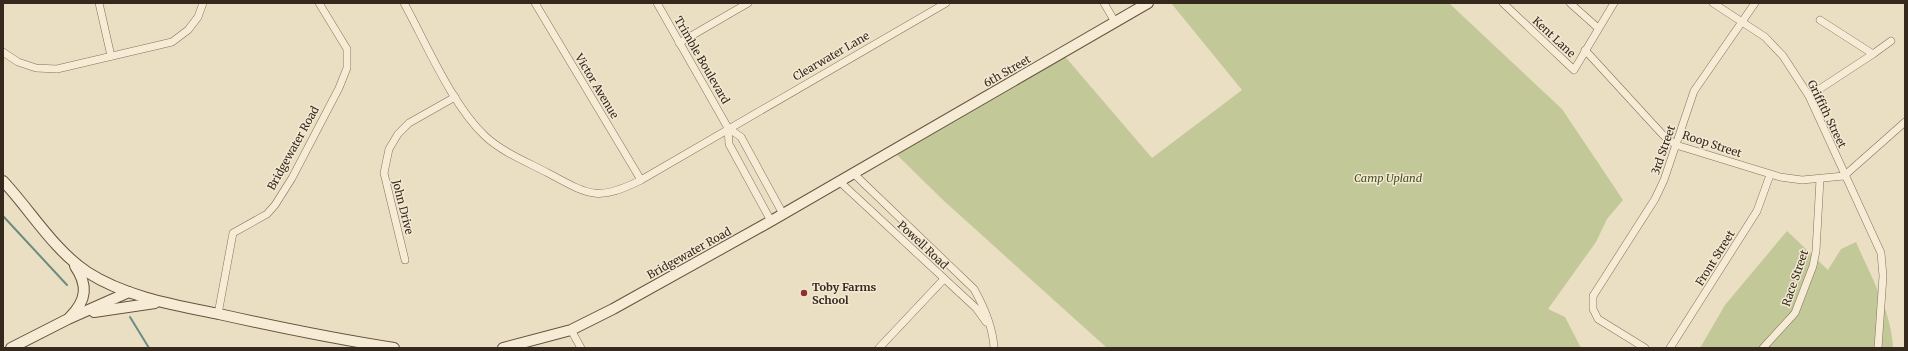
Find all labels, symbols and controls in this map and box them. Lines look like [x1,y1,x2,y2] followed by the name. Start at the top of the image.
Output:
[671,14,733,107] street label: Trimble Boulevard
[1530,14,1579,61] street label: Kent Lane
[790,28,872,84] street label: Clearwater Lane
[572,50,622,121] street label: Victor Avenue
[981,52,1034,90] street label: 6th Street
[1805,78,1850,151] street label: Griffith Street
[264,103,322,192] street label: Bridgewater Road
[1648,123,1678,177] street label: 3rd Street
[1681,128,1744,160] street label: Roop Street
[1354,171,1423,185] park label: Camp Upland
[389,177,417,236] street label: John Drive
[895,218,952,272] street label: Powell Road
[645,224,734,282] street label: Bridgewater Road
[1692,227,1738,288] street label: Front Street
[1779,247,1811,308] street label: Race Street
[812,280,877,307] place label: Toby Farms School
[799,288,809,298] marker: Toby Farms School

